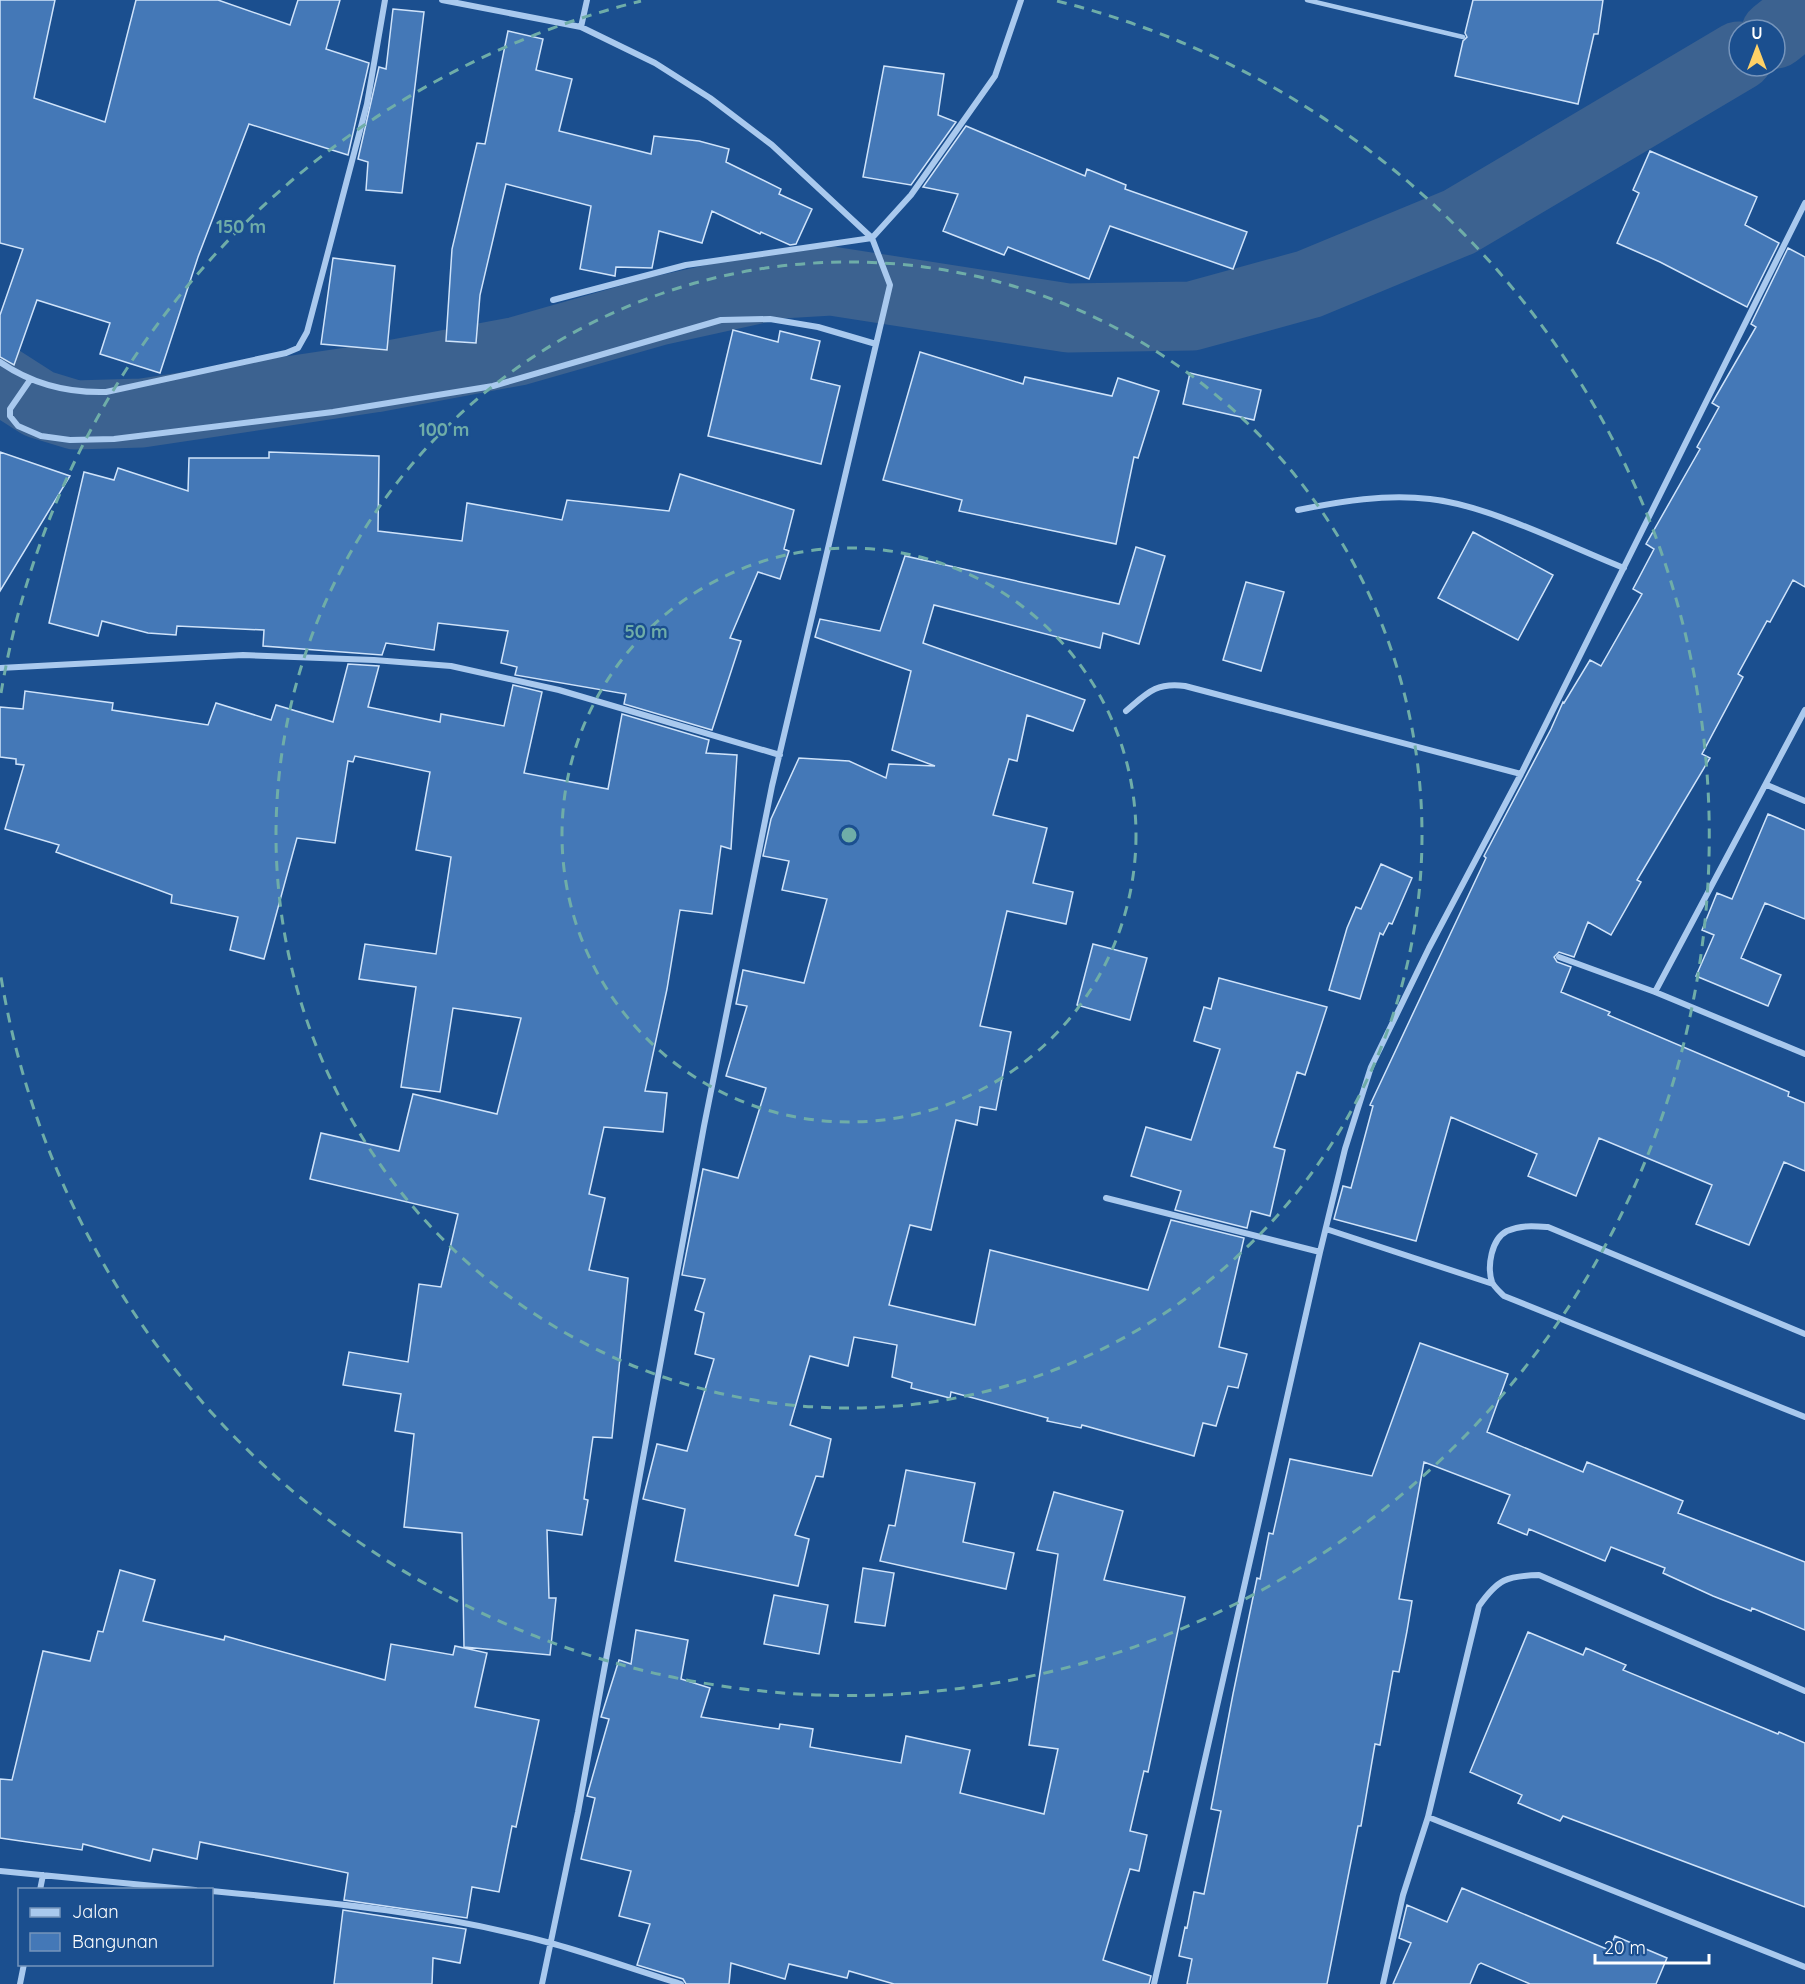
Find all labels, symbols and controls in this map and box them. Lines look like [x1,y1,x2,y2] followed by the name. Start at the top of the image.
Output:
[1727,18,1787,78] north arrow
[1751,23,1763,43] text: U
[216,215,266,238] text: 150 m
[419,418,469,441] text: 100 m
[624,620,668,643] text: 50 m
[839,825,859,845] centre of rings
[18,1888,213,1966] legend
[72,1900,119,1923] text: Jalan
[1595,1927,1709,1965] scale bar
[72,1930,158,1953] text: Bangunan
[1604,1936,1646,1959] text: 20 m

